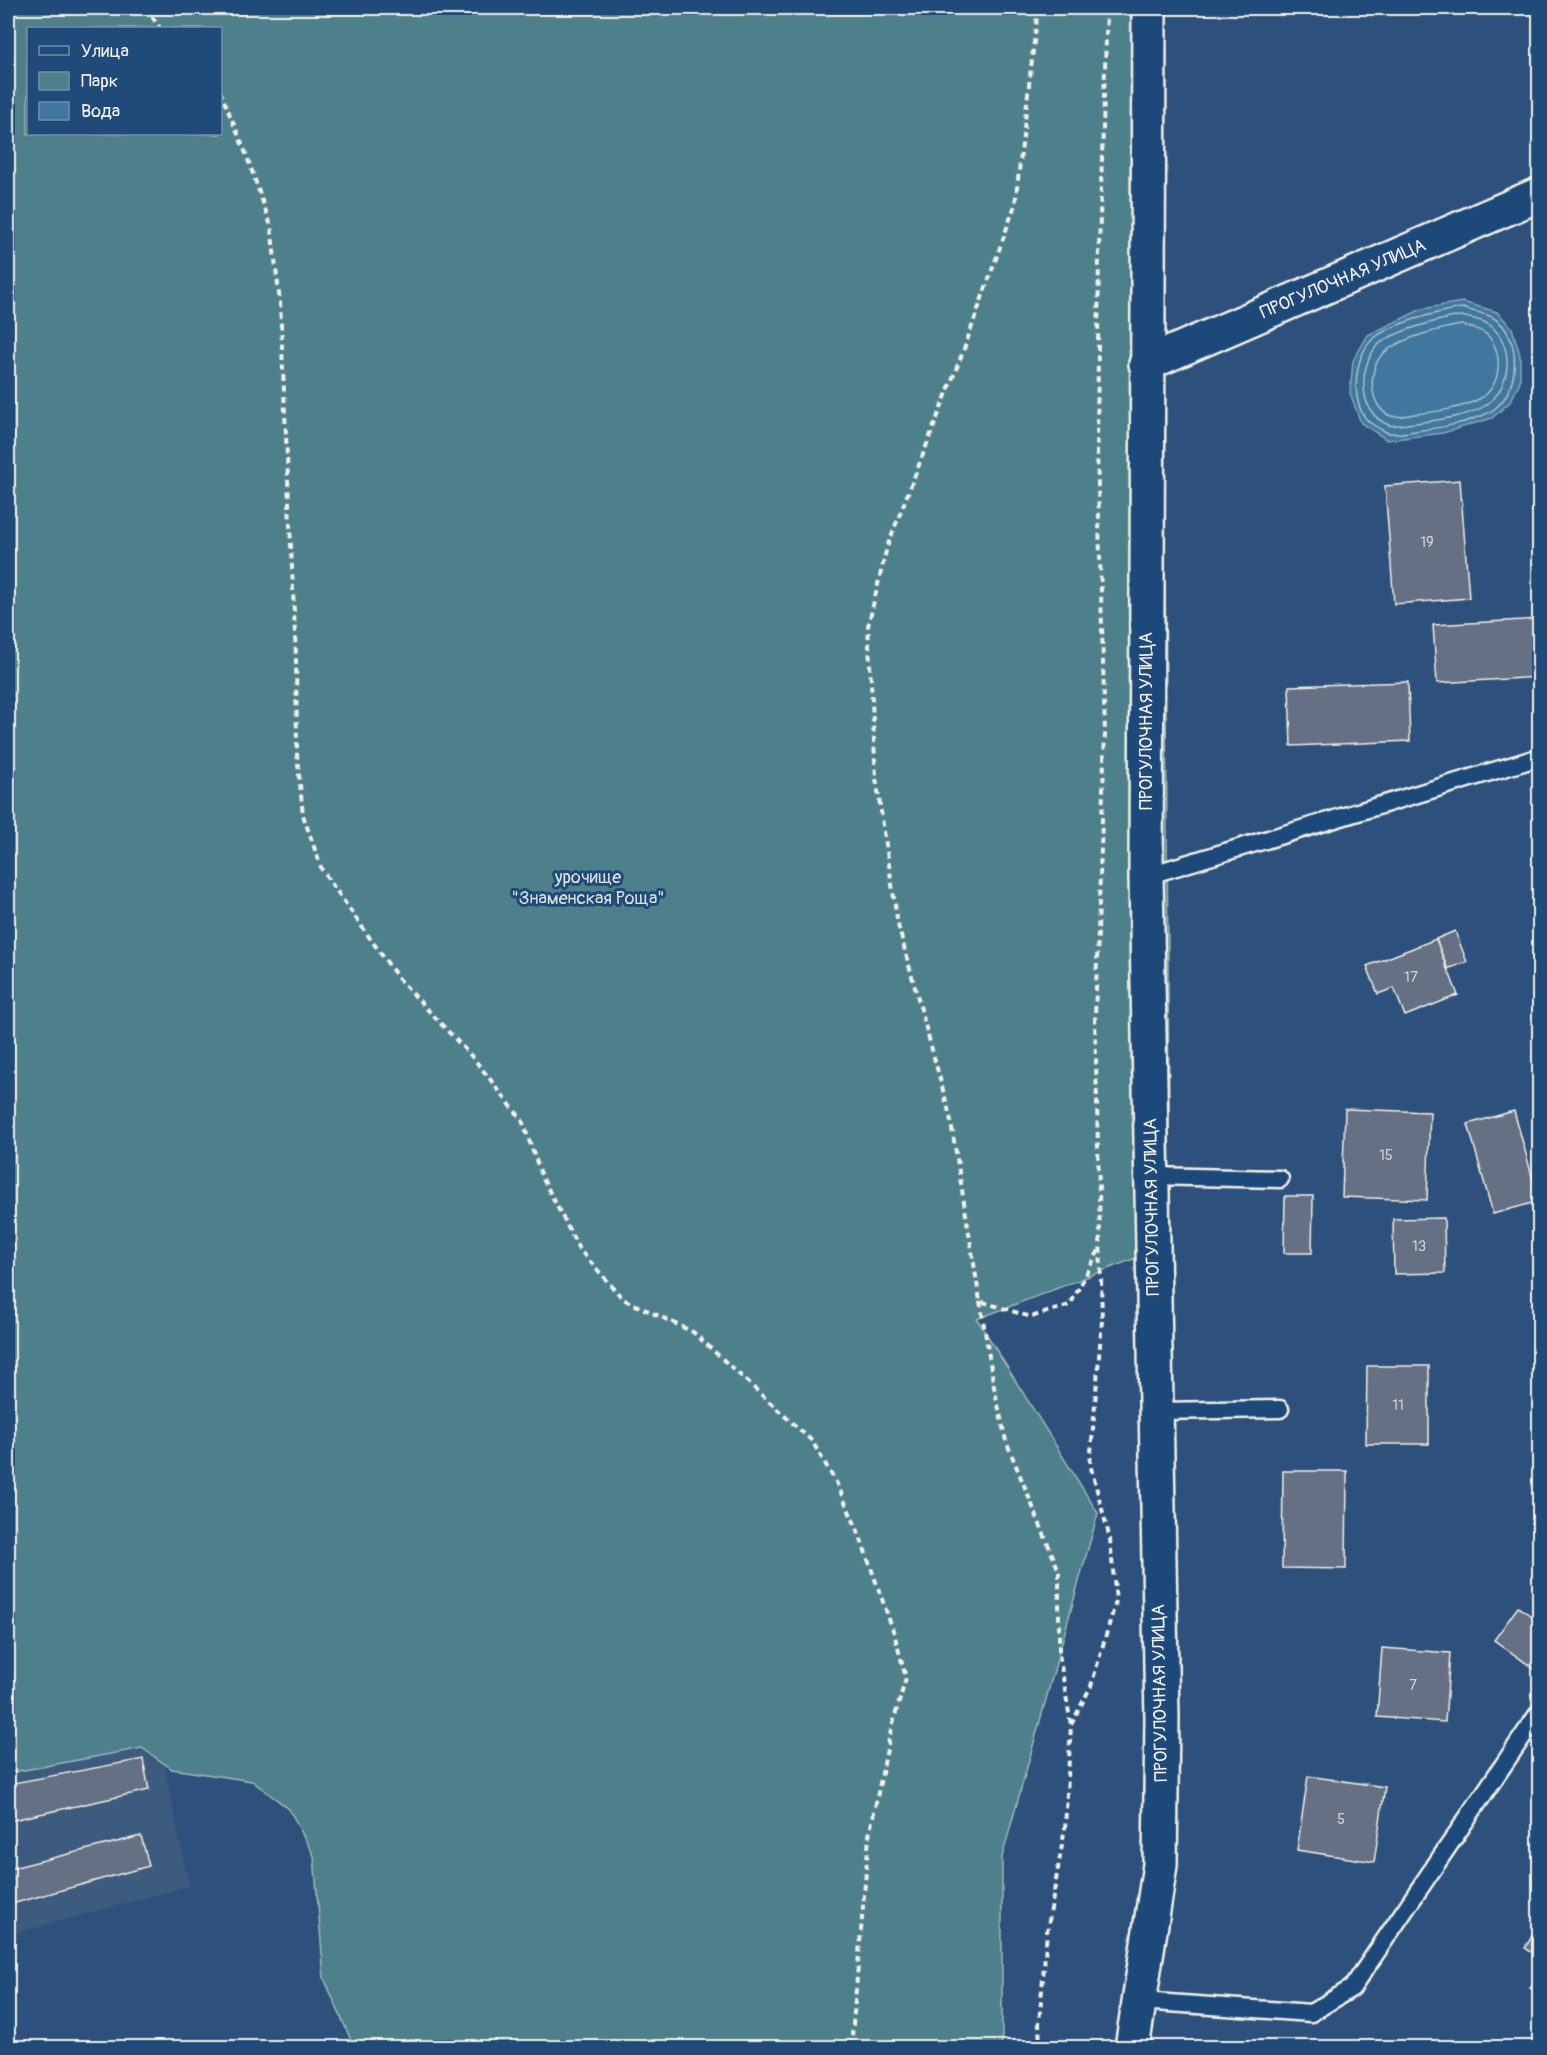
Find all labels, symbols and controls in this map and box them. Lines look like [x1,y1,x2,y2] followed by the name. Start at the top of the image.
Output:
[27,27,222,135] legend
[81,40,129,63] text: Улица
[81,70,118,93] text: Парк
[81,100,120,123] text: Вода
[1257,234,1430,324] street label: ПРОГУЛОЧНАЯ УЛИЦА
[1420,533,1434,552] house number: 19
[1135,632,1158,810] street label: ПРОГУЛОЧНАЯ УЛИЦА
[511,866,665,910] park label: урочище "Знаменская Роща"
[1404,968,1418,987] house number: 17
[1139,1118,1165,1296] street label: ПРОГУЛОЧНАЯ УЛИЦА
[1379,1146,1393,1165] house number: 15
[1412,1237,1426,1256] house number: 13
[1392,1396,1404,1415] house number: 11
[1147,1604,1173,1782] street label: ПРОГУЛОЧНАЯ УЛИЦА
[1409,1676,1417,1695] house number: 7
[1337,1810,1345,1829] house number: 5

